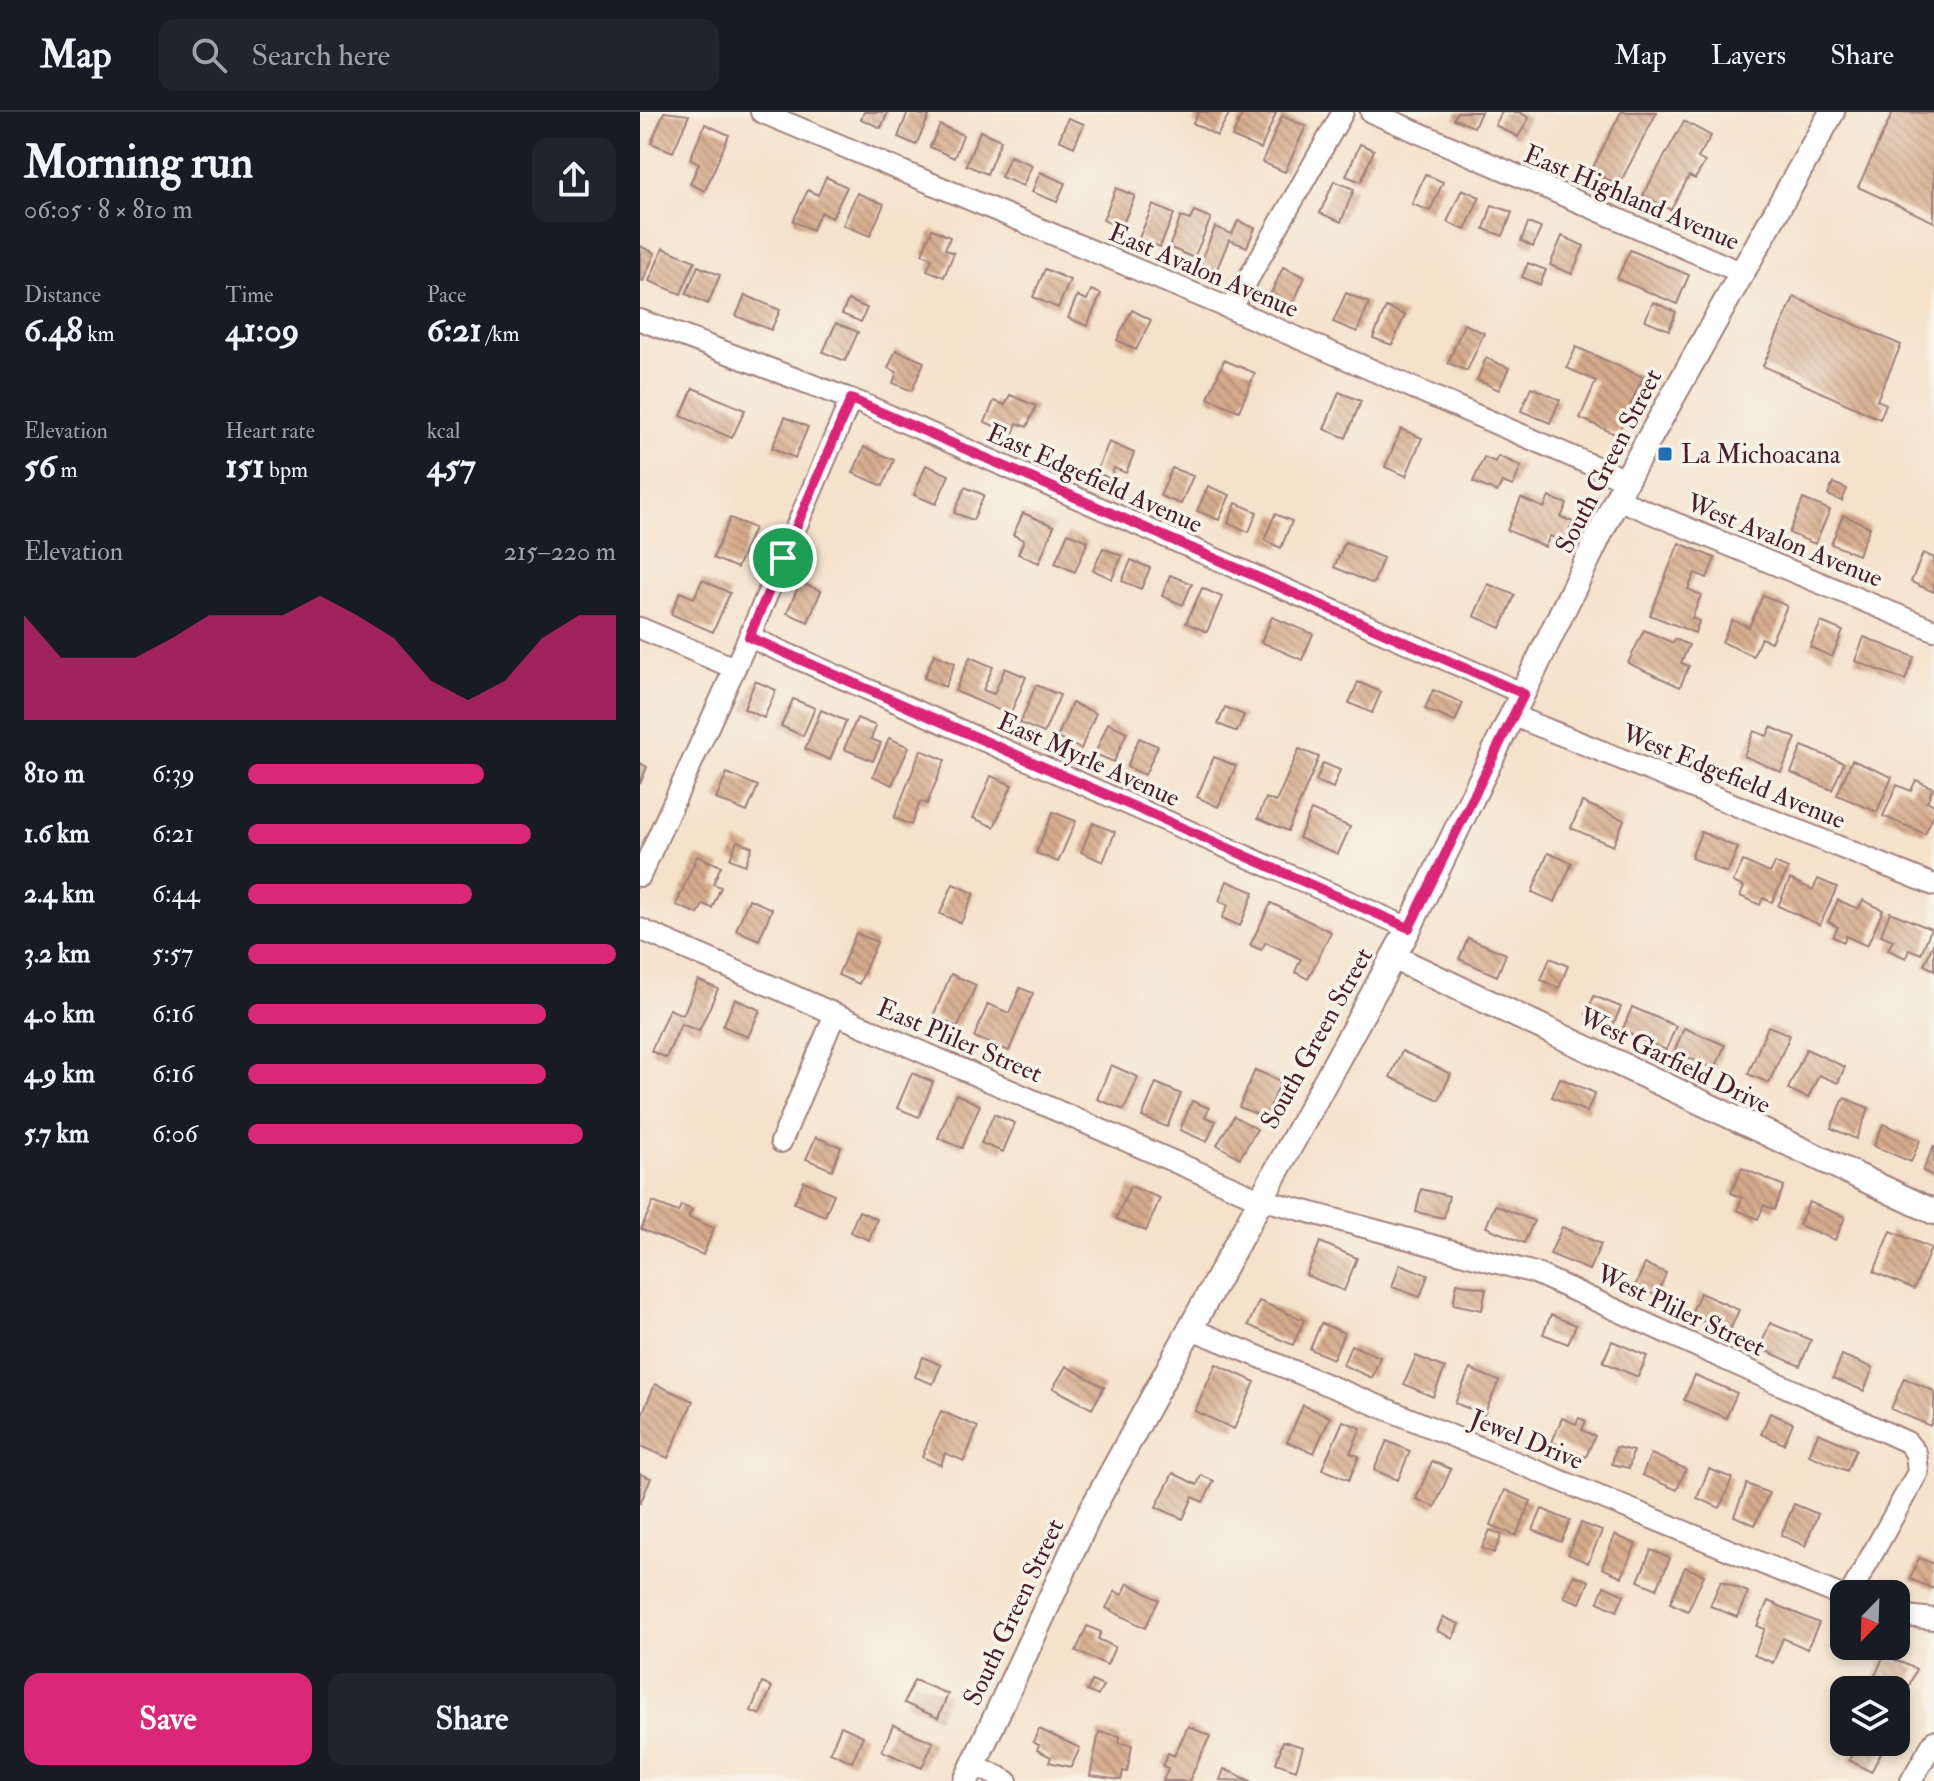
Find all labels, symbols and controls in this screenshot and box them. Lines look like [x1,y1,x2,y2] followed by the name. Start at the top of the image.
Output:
[159,19,719,91] search box
[40,31,111,79] text: Map
[187,33,231,77] icon: search
[251,37,390,74] text: Search here
[1614,38,1667,73] text: Map
[1711,38,1786,73] text: Layers
[1830,38,1894,73] text: Share
[24,136,253,191] text: Morning run
[532,138,616,222] button: share
[1519,138,1744,258] street label: East Highland Avenue
[24,194,193,226] text: 06:05 · 8 × 810 m
[1104,217,1303,325] street label: East Avalon Avenue
[24,281,101,309] text: Distance
[225,281,273,309] text: Time
[427,281,466,309] text: Pace
[24,309,83,352] text: 6.48
[225,309,299,352] text: 41:09
[427,309,482,352] text: 6:21
[83,320,115,348] text: km
[482,320,519,348] text: /km
[1549,364,1669,559] street label: South Green Street
[24,417,108,445] text: Elevation
[225,417,315,445] text: Heart rate
[427,417,460,445] text: kcal
[982,417,1208,541] street label: East Edgefield Avenue
[1681,439,1841,471] place label: La Michoacana
[24,445,56,488] text: 56
[225,445,264,488] text: 151
[427,445,476,488] text: 457
[1656,445,1674,463] marker: La Michoacana
[56,456,78,484] text: m
[264,456,308,484] text: bpm
[1681,487,1887,595] street label: West Avalon Avenue
[749,524,817,592] pin
[24,536,123,568] text: Elevation
[504,536,616,568] text: 215–220 m
[761,536,805,580] icon: arrive
[993,705,1185,814] street label: East Myrle Avenue
[1616,717,1850,836] street label: West Edgefield Avenue
[24,758,84,790] text: 810 m
[152,758,195,790] text: 6:39
[24,818,89,850] text: 1.6 km
[152,818,194,850] text: 6:21
[24,878,95,910] text: 2.4 km
[152,878,200,910] text: 6:44
[24,938,90,970] text: 3.2 km
[152,938,193,970] text: 5:57
[1254,942,1380,1135] street label: South Green Street
[872,992,1047,1090] street label: East Pliler Street
[24,998,95,1030] text: 4.0 km
[152,998,194,1030] text: 6:16
[1572,1000,1776,1121] street label: West Garfield Drive
[24,1058,95,1090] text: 4.9 km
[152,1058,194,1090] text: 6:16
[24,1118,89,1150] text: 5.7 km
[152,1118,198,1150] text: 6:06
[1590,1258,1770,1364] street label: West Pliler Street
[1464,1402,1588,1477] street label: Jewel Drive
[957,1514,1071,1711] street label: South Green Street
[1830,1580,1910,1660] north arrow
[1830,1580,1910,1756] map controls
[24,1673,312,1765] button: Save
[328,1673,616,1765] button: Share
[1830,1676,1910,1756] button: layers

